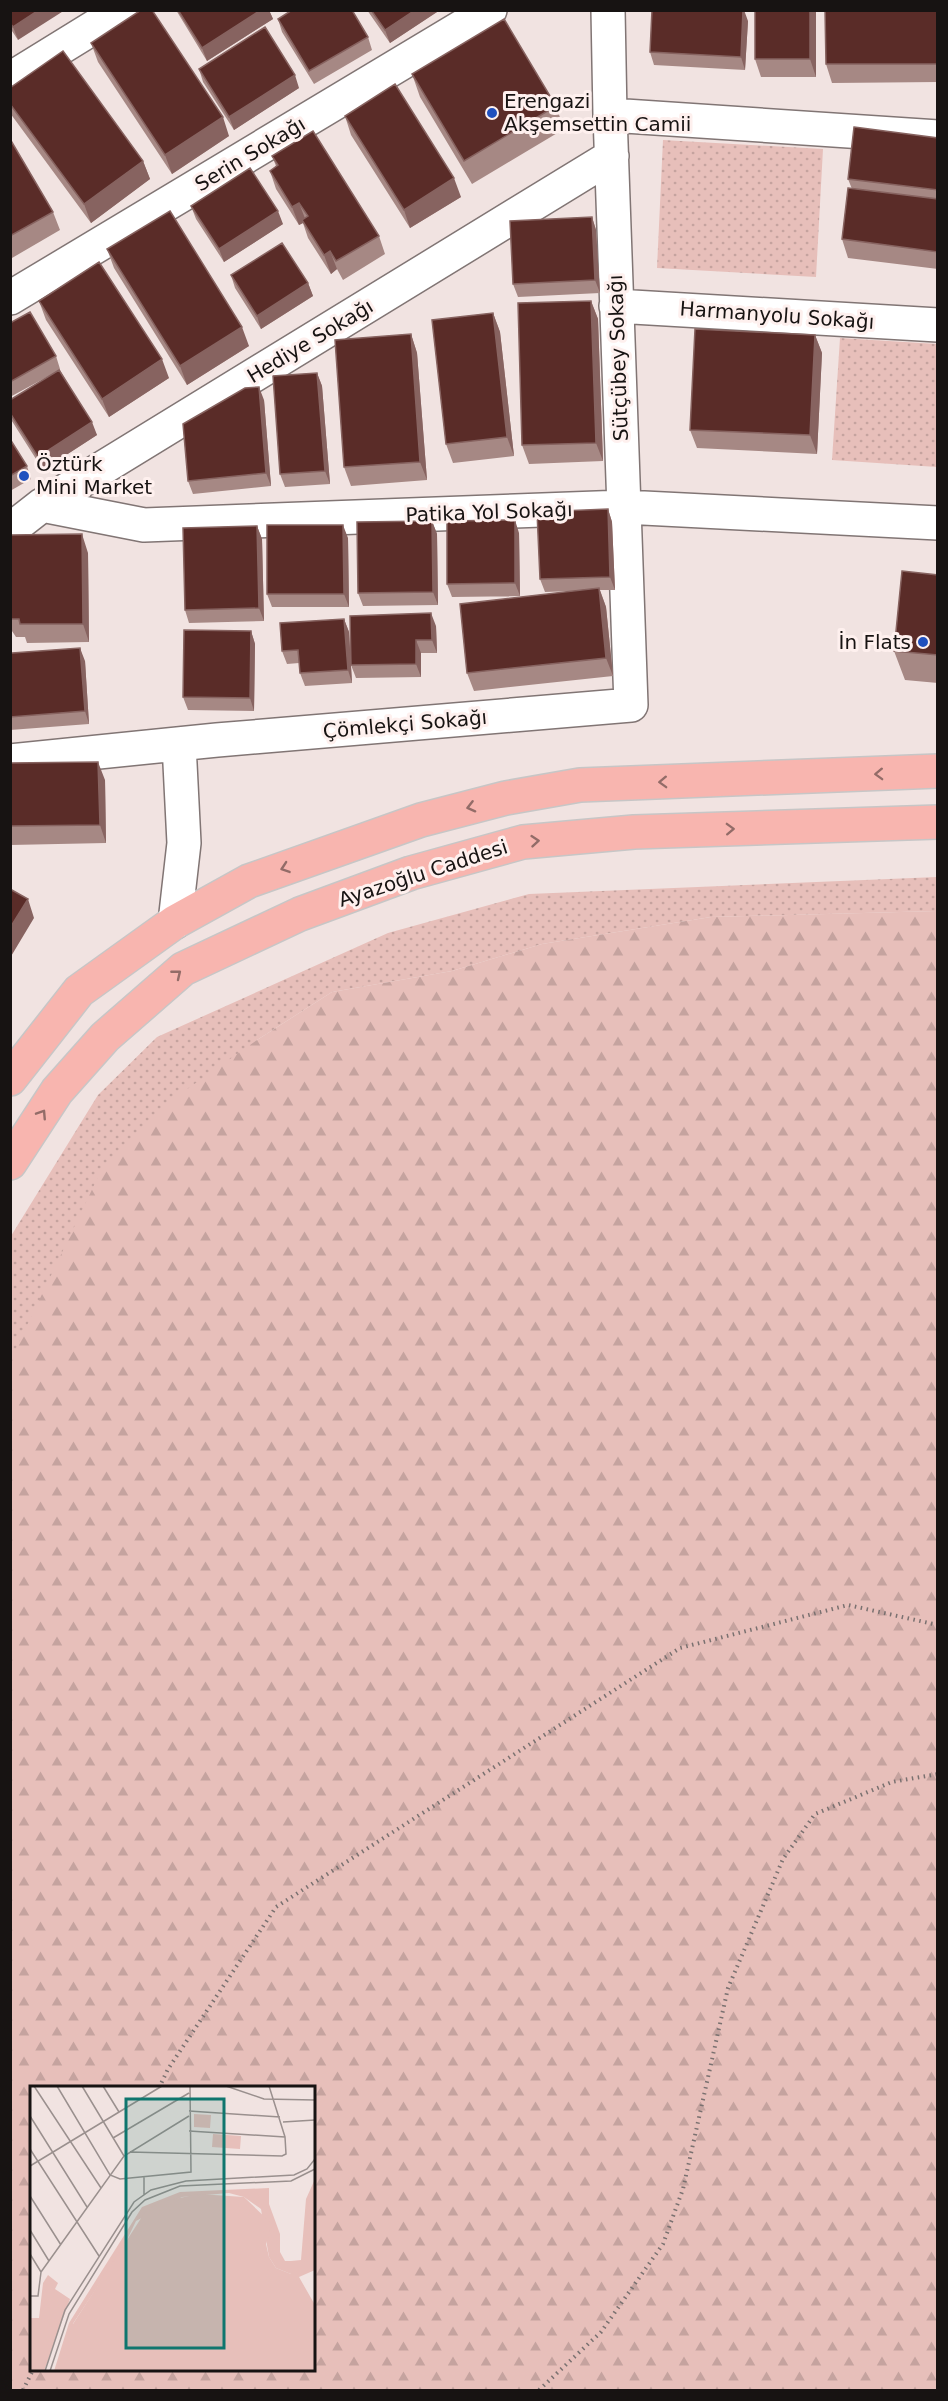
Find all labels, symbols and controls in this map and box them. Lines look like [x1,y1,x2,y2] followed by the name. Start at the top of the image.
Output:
[504,89,691,136] place label: Erengazi Akşemsettin Camii
[485,106,499,120] marker: Erengazi Akşemsettin Camii
[190,112,310,196] street label: Serin Sokağı
[603,274,633,442] street label: Sütçübey Sokağı
[243,294,377,388] street label: Hediye Sokağı
[679,296,875,334] street label: Harmanyolu Sokağı
[36,452,152,499] place label: Öztürk Mini Market
[17,469,31,483] marker: Öztürk Mini Market
[405,497,573,527] street label: Patika Yol Sokağı
[838,630,911,654] place label: İn Flats
[916,635,930,649] marker: İn Flats
[322,705,488,743] street label: Çömlekçi Sokağı
[875,767,884,780] one-way arrow
[659,775,668,788] one-way arrow
[466,800,476,812] one-way arrow
[725,822,734,835] one-way arrow
[335,834,511,912] street label: Ayazoğlu Caddesi
[531,835,540,848] one-way arrow
[280,860,291,873] one-way arrow
[170,971,181,982] one-way arrow
[35,1109,46,1120] one-way arrow
[30,2086,315,2371] inset map

